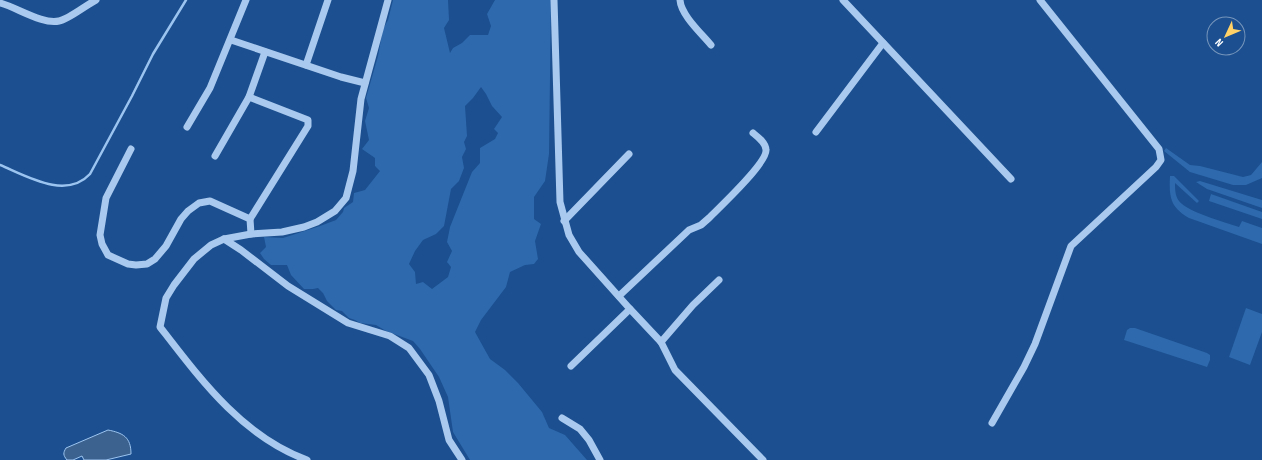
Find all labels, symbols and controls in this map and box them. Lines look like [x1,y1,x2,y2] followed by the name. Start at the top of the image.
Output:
[1206,16,1246,56] north arrow
[1212,36,1226,49] text: N

